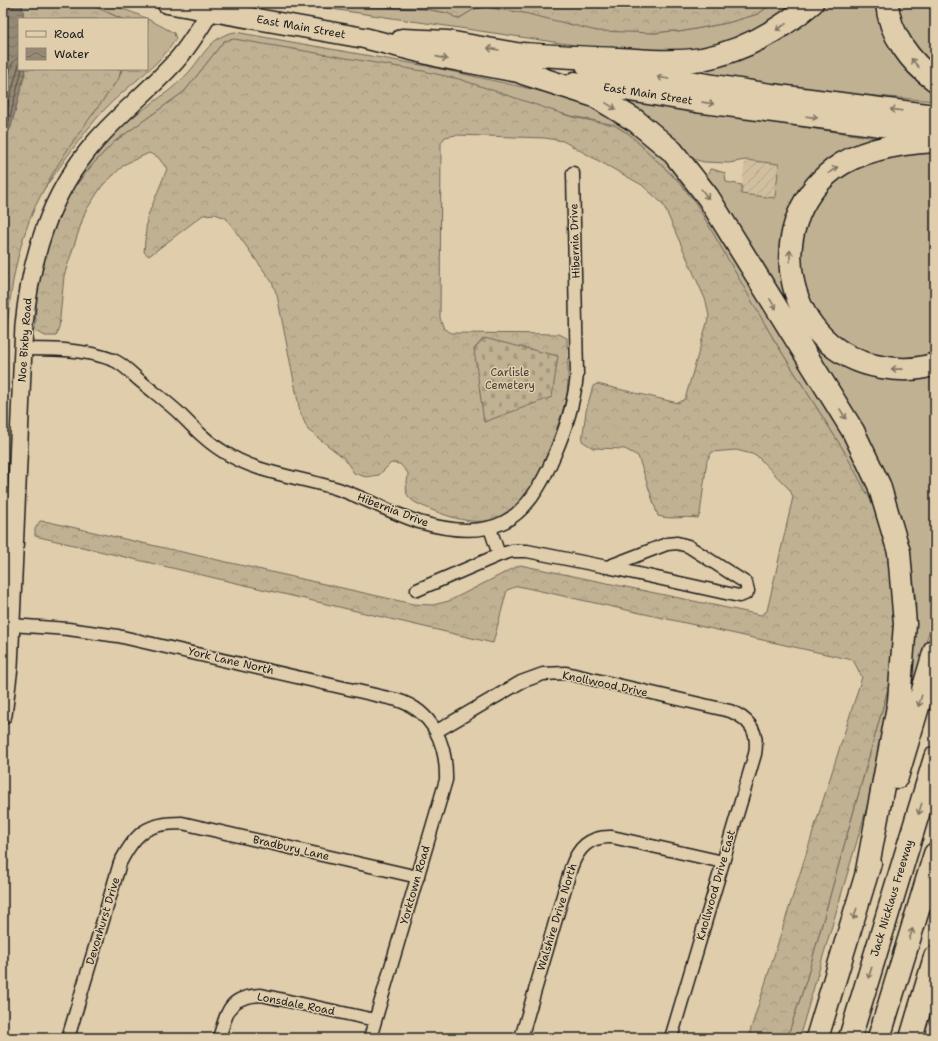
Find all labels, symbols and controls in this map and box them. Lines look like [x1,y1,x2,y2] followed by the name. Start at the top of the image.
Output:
[255,12,347,42] street label: East Main Street
[18,18,148,70] legend
[775,23,787,31] one-way arrow
[54,26,85,42] text: Road
[487,45,500,53] one-way arrow
[54,46,90,62] text: Water
[436,54,449,62] one-way arrow
[910,58,920,68] one-way arrow
[657,74,670,82] one-way arrow
[602,80,694,109] street label: East Main Street
[701,100,714,107] one-way arrow
[605,102,616,110] one-way arrow
[890,106,903,114] one-way arrow
[805,114,818,121] one-way arrow
[828,166,839,175] one-way arrow
[701,188,709,199] one-way arrow
[566,203,584,279] street label: Hibernia Drive
[786,250,794,263] one-way arrow
[15,297,35,383] street label: Noe Bixby Road
[770,298,778,310] one-way arrow
[485,365,535,393] park label: Carlisle Cemetery
[891,365,904,372] one-way arrow
[839,408,847,420] one-way arrow
[355,489,431,531] street label: Hibernia Drive
[187,644,275,678] street label: York Lane North
[561,668,649,700] street label: Knollwood Drive
[916,694,923,707] one-way arrow
[916,802,923,815] one-way arrow
[693,828,739,942] street label: Knollwood Drive East
[251,832,331,864] street label: Bradbury Lane
[867,838,917,958] street label: Jack Nicklaus Freeway
[397,844,433,926] street label: Yorktown Road
[534,861,581,973] street label: Walshire Drive North
[83,875,123,967] street label: Devonhurst Drive
[851,907,858,920] one-way arrow
[908,927,915,940] one-way arrow
[866,967,873,980] one-way arrow
[256,989,336,1019] street label: Lonsdale Road

